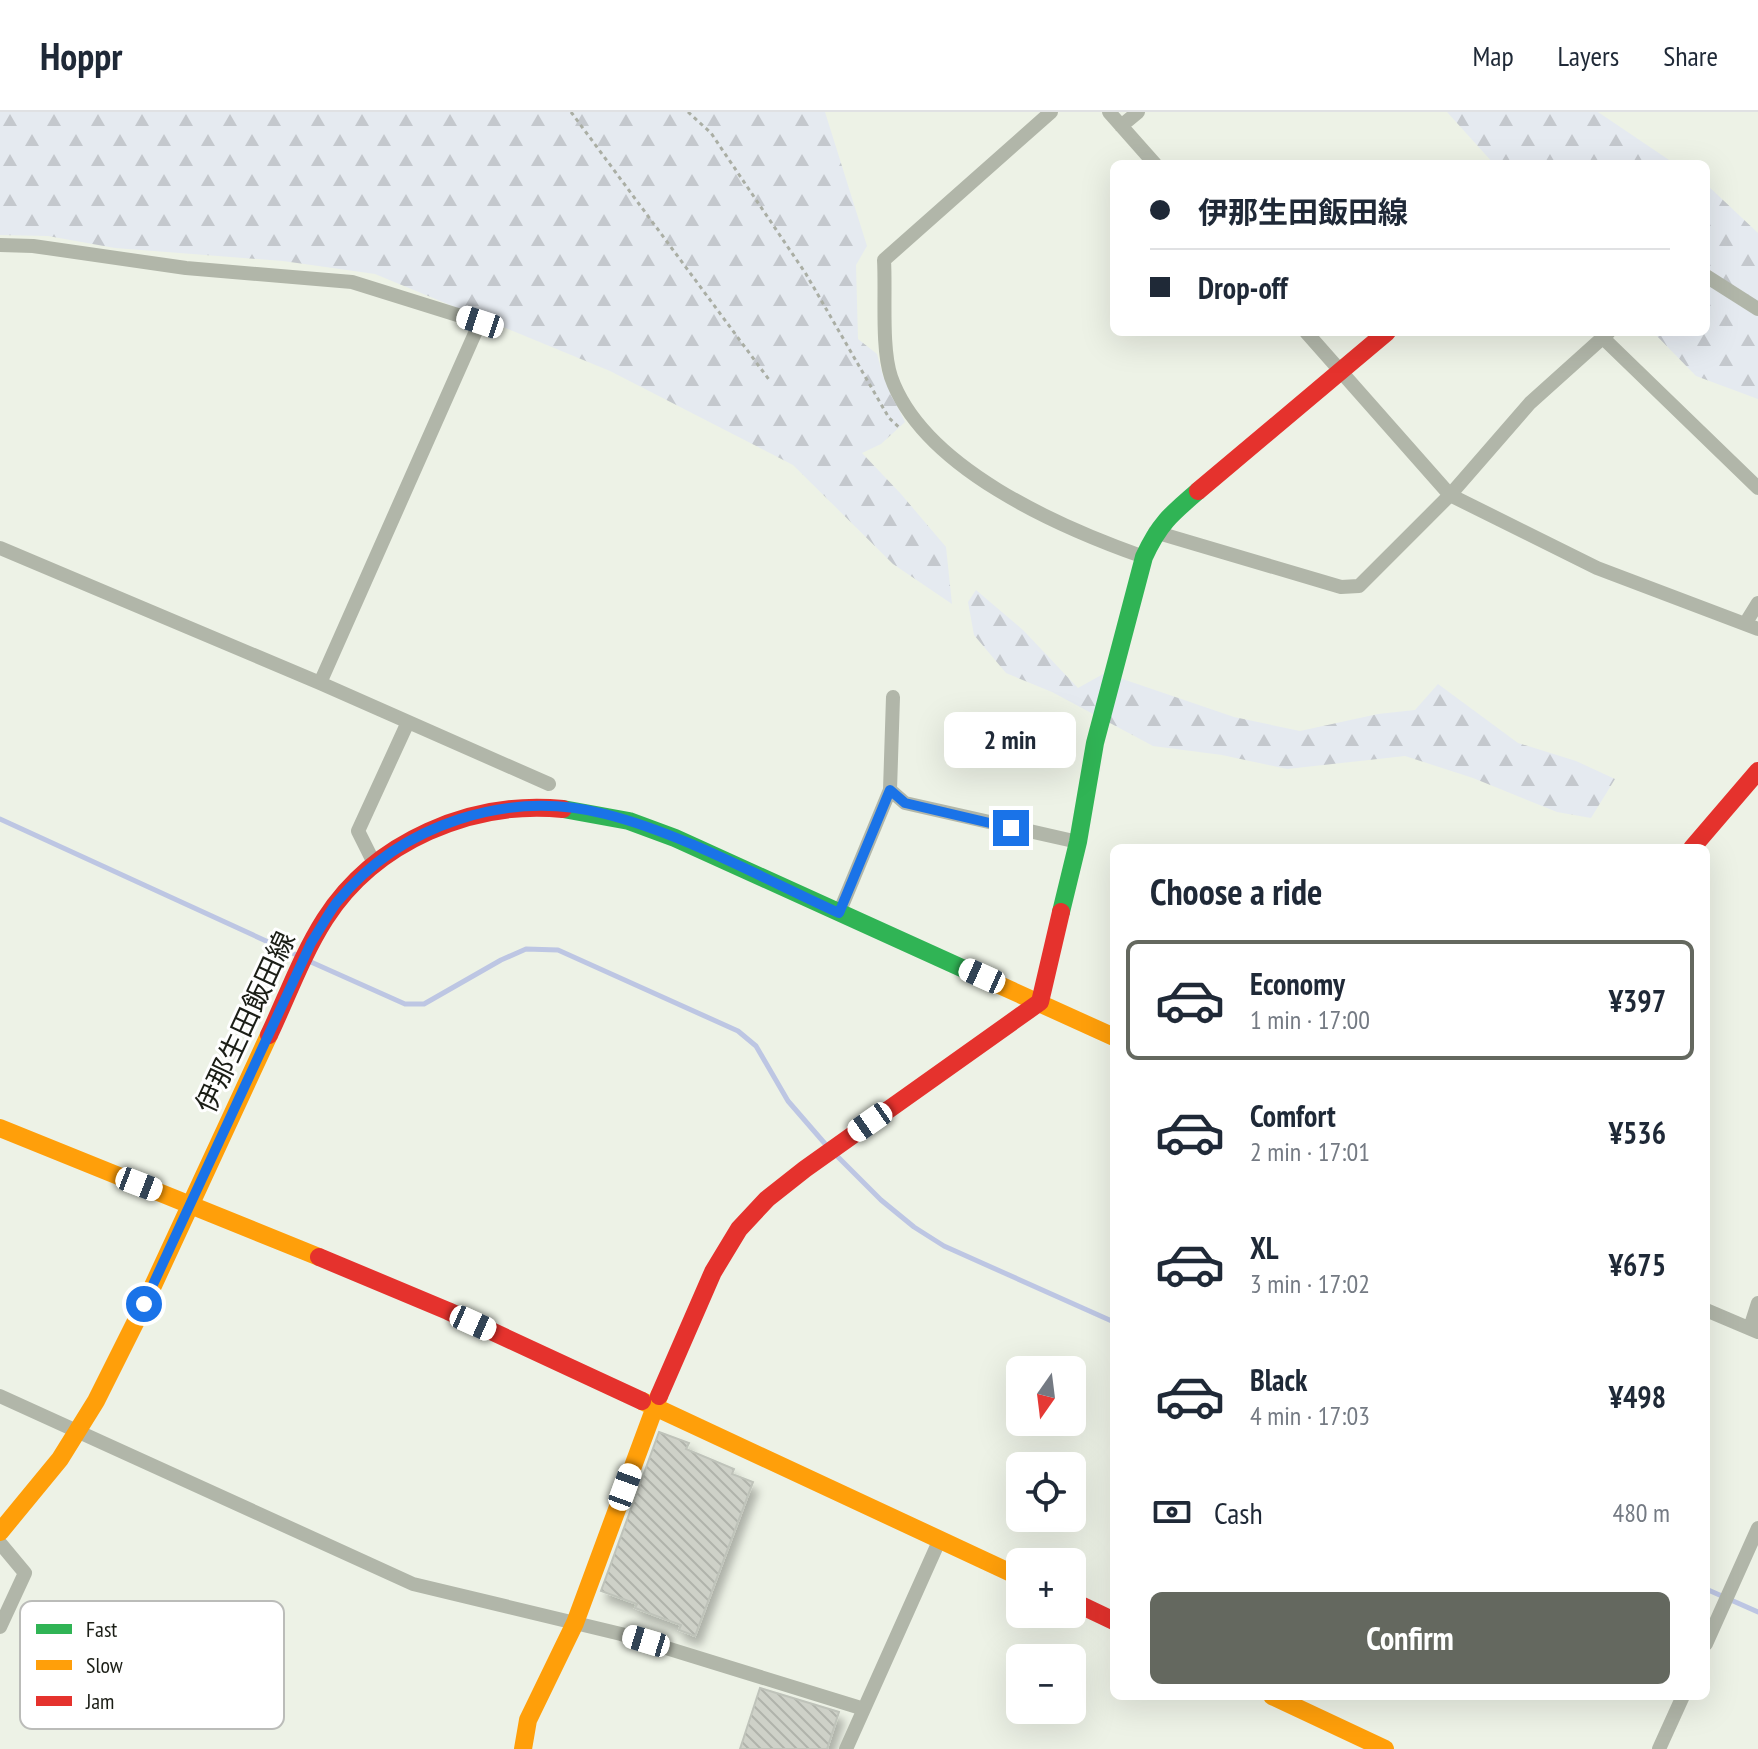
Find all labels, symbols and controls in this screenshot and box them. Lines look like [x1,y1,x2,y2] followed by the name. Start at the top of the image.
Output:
[40,31,122,80] text: Hoppr
[1472,37,1514,74] text: Map
[1558,37,1619,74] text: Layers
[1663,37,1718,74] text: Share
[1198,192,1408,231] text: 伊那生田飯田線
[1198,268,1288,307] text: Drop-off
[453,303,507,341] car
[945,712,1077,768] callout: 2 min
[984,723,1036,756] text: 2 min
[993,810,1029,846] route end
[1150,868,1322,915] text: Choose a ride
[186,925,303,1118] street label: 伊那生田飯田線
[955,955,1009,997] car
[1154,964,1226,1036] icon: car
[1250,964,1345,1003] text: Economy
[1609,981,1666,1020] text: ¥397
[1250,1003,1370,1036] text: 1 min · 17:00
[1154,1096,1226,1168] icon: car
[1250,1096,1336,1135] text: Comfort
[843,1098,897,1146] car
[1609,1113,1666,1152] text: ¥536
[1250,1135,1370,1168] text: 2 min · 17:01
[112,1164,166,1204] car
[1154,1228,1226,1300] icon: car
[1250,1228,1279,1267] text: XL
[1609,1245,1666,1284] text: ¥675
[1250,1267,1370,1300] text: 3 min · 17:02
[126,1286,162,1322] route start
[446,1302,500,1344] car
[1006,1356,1086,1436] north arrow
[1006,1356,1086,1724] map controls
[1154,1360,1226,1432] icon: car
[1250,1360,1307,1399] text: Black
[1609,1377,1666,1416] text: ¥498
[1250,1399,1370,1432] text: 4 min · 17:03
[1006,1452,1086,1532] button: locate
[606,1460,644,1514] car
[1150,1490,1194,1534] icon: cash
[1214,1493,1263,1532] text: Cash
[1612,1496,1670,1529] text: 480 m
[1006,1548,1086,1628] button: +
[1150,1592,1670,1684] button: Confirm
[20,1601,284,1729] legend
[86,1615,117,1643] text: Fast
[620,1623,672,1659] car
[1006,1644,1086,1724] button: −
[86,1651,123,1679] text: Slow
[85,1687,114,1715] text: Jam

